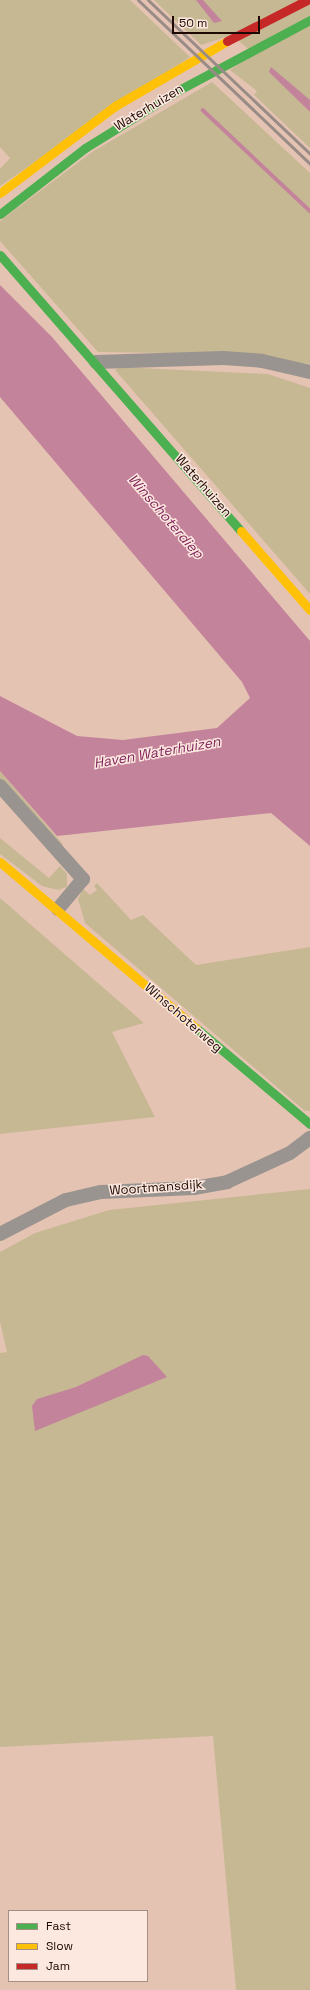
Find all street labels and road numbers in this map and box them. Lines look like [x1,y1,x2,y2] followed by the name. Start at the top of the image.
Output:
[112,81,186,135] street label: Waterhuizen
[172,452,234,520] street label: Waterhuizen
[141,980,225,1056] street label: Winschoterweg
[109,1177,203,1199] street label: Woortmansdijk

